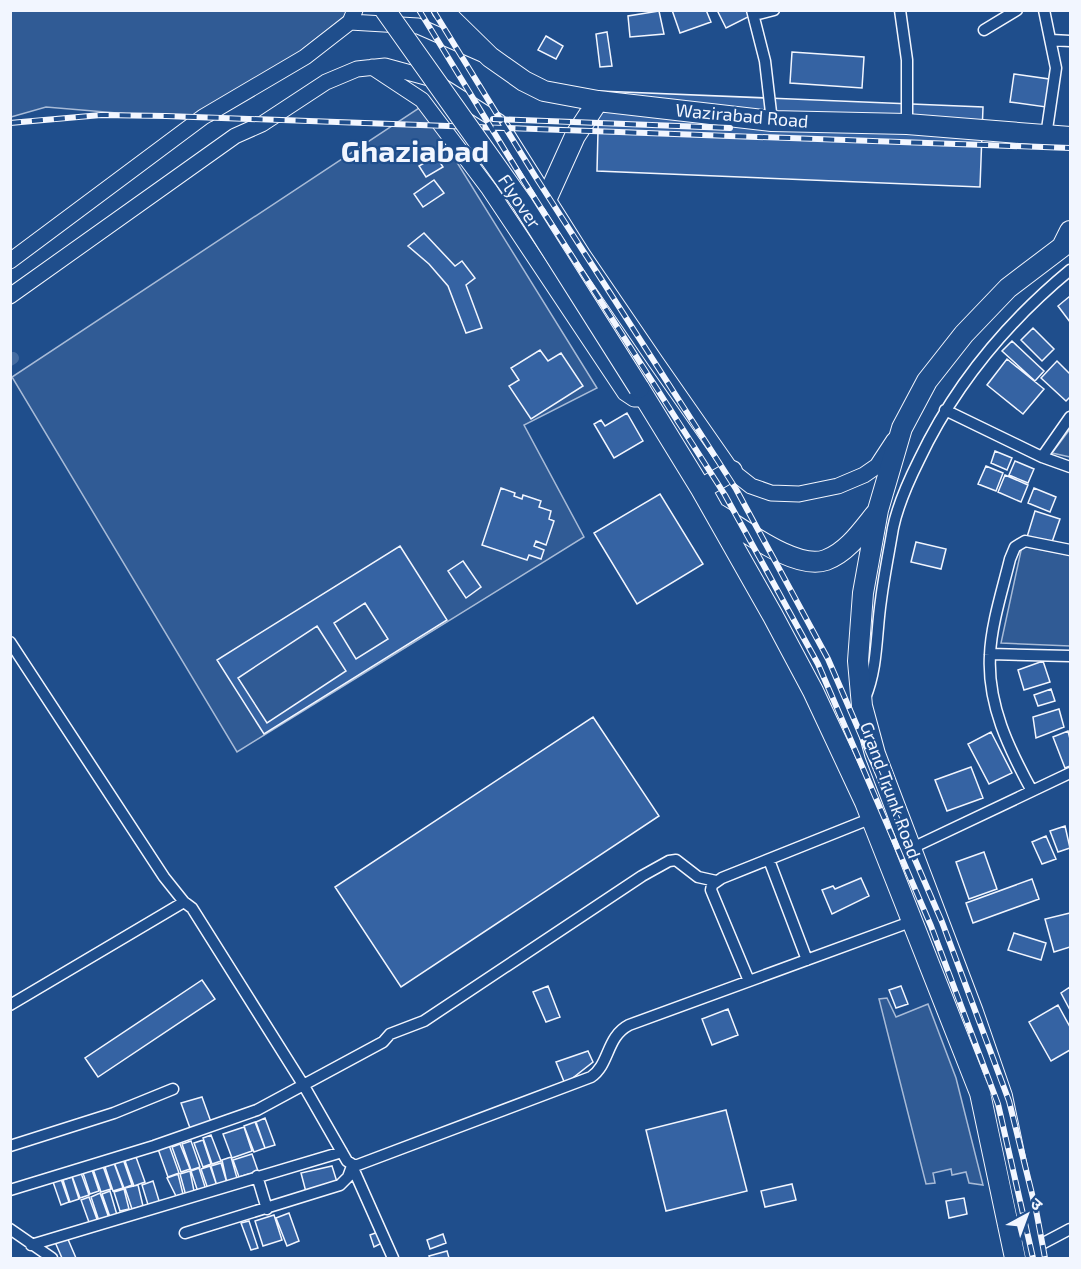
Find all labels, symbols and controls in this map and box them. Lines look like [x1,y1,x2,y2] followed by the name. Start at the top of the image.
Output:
[675,98,809,132] street label: Wazirabad Road
[341,132,489,168] district label: Ghaziabad
[494,170,546,232] street label: Flyover
[856,719,926,861] street label: Grand Trunk Road
[997,1185,1057,1245] north arrow
[1027,1193,1047,1214] text: उ

